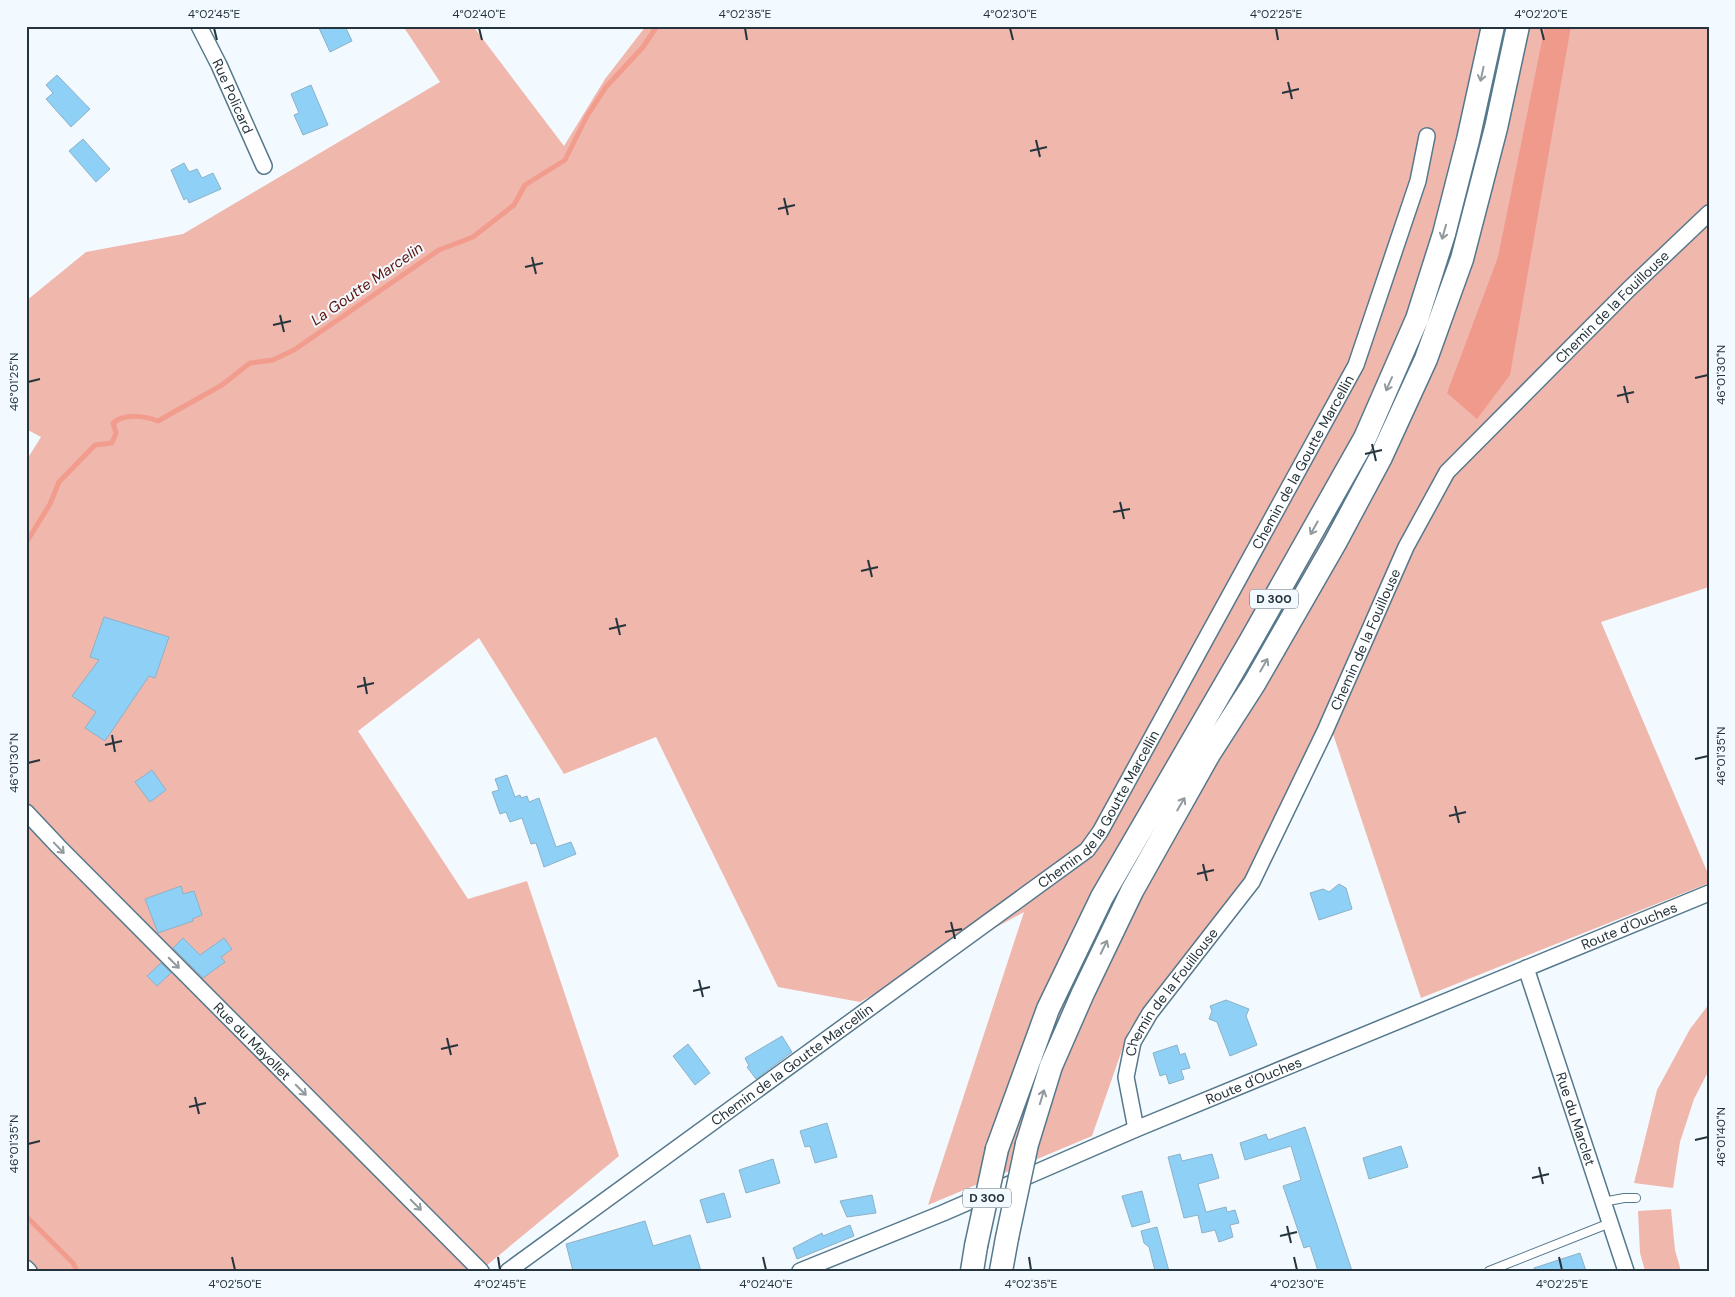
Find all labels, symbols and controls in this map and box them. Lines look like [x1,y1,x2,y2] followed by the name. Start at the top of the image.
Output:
[188,6,240,22] text: 4°02'45"E
[452,6,506,22] text: 4°02'40"E
[719,6,772,22] text: 4°02'35"E
[983,6,1037,22] text: 4°02'30"E
[1250,6,1303,22] text: 4°02'25"E
[1514,6,1568,22] text: 4°02'20"E
[208,56,257,136] street label: Rue Policard
[1477,65,1487,81] one-way arrow
[1439,223,1449,239] one-way arrow
[307,238,427,330] water label: La Goutte Marcelin
[1551,247,1673,367] street label: Chemin de la Fouillouse
[1713,345,1729,405] text: 46°01'30"N
[6,353,22,411] text: 46°01'25"N
[1248,372,1358,552] street label: Chemin de la Goutte Marcellin
[1383,376,1393,391] one-way arrow
[1309,521,1319,536] one-way arrow
[1326,566,1404,713] street label: Chemin de la Fouillouse
[1250,590,1298,608] road number: D 300
[1260,658,1270,673] one-way arrow
[1034,727,1163,892] street label: Chemin de la Goutte Marcellin
[1713,727,1729,785] text: 46°01'35"N
[6,733,22,793] text: 46°01'30"N
[1176,798,1186,812] one-way arrow
[53,841,65,854] one-way arrow
[1578,898,1680,954] street label: Route d'Ouches
[1121,924,1222,1058] street label: Chemin de la Fouillouse
[1099,940,1109,955] one-way arrow
[168,957,180,969] one-way arrow
[210,998,295,1084] street label: Rue du Mayollet
[707,1000,876,1130] street label: Chemin de la Goutte Marcellin
[1203,1053,1304,1108] street label: Route d'Ouches
[1552,1070,1600,1168] street label: Rue du Marclet
[295,1084,307,1096] one-way arrow
[1037,1090,1047,1106] one-way arrow
[1713,1107,1729,1167] text: 46°01'40"N
[6,1115,22,1173] text: 46°01'35"N
[963,1188,1011,1208] road number: D 300
[410,1199,422,1211] one-way arrow
[208,1276,262,1292] text: 4°02'50"E
[474,1276,526,1292] text: 4°02'45"E
[739,1276,793,1292] text: 4°02'40"E
[1005,1276,1058,1292] text: 4°02'35"E
[1270,1276,1324,1292] text: 4°02'30"E
[1536,1276,1589,1292] text: 4°02'25"E

